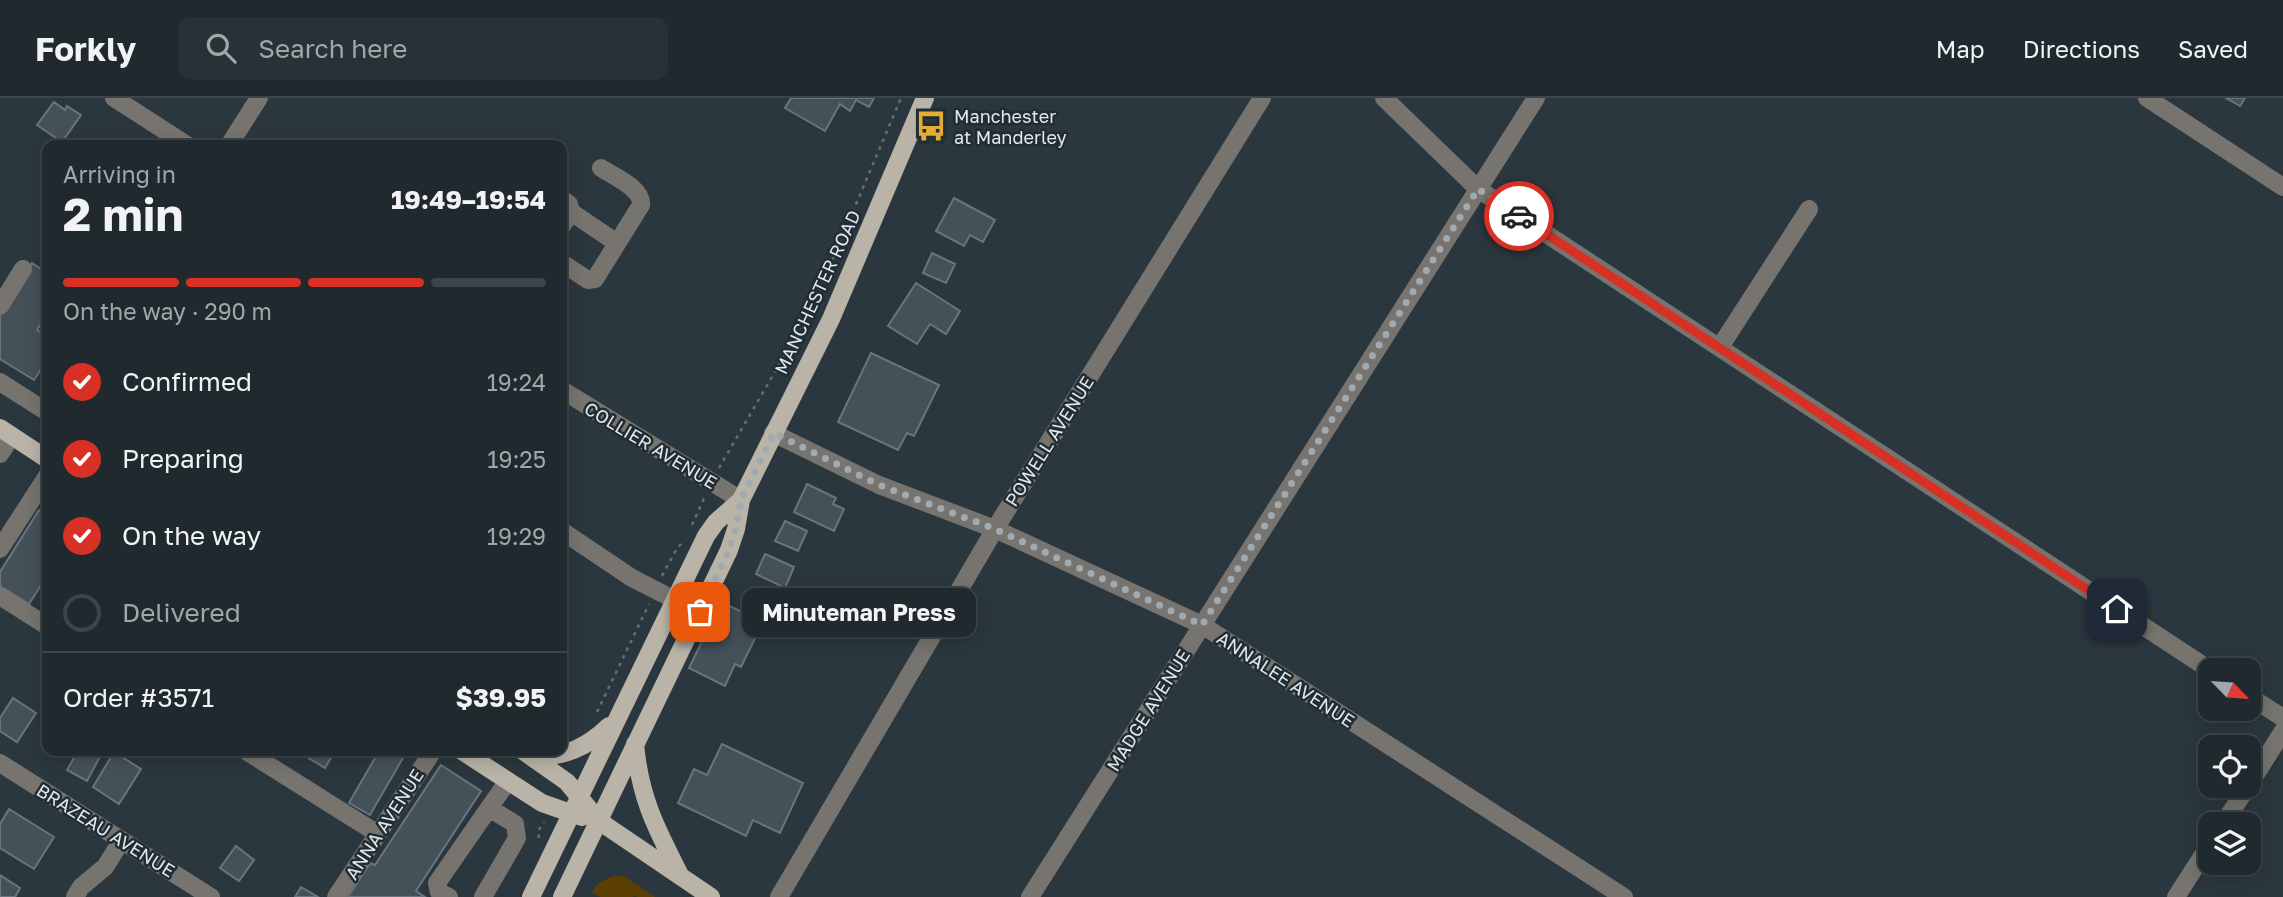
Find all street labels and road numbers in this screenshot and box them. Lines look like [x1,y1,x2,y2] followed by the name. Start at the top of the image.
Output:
[769,207,865,377] street label: MANCHESTER ROAD
[1000,372,1098,510] street label: POWELL AVENUE
[581,397,721,493] street label: COLLIER AVENUE
[1213,626,1359,732] street label: ANNALEE AVENUE
[1102,645,1194,775] street label: MADGE AVENUE
[340,765,428,883] street label: ANNA AVENUE
[33,779,179,881] street label: BRAZEAU AVENUE

